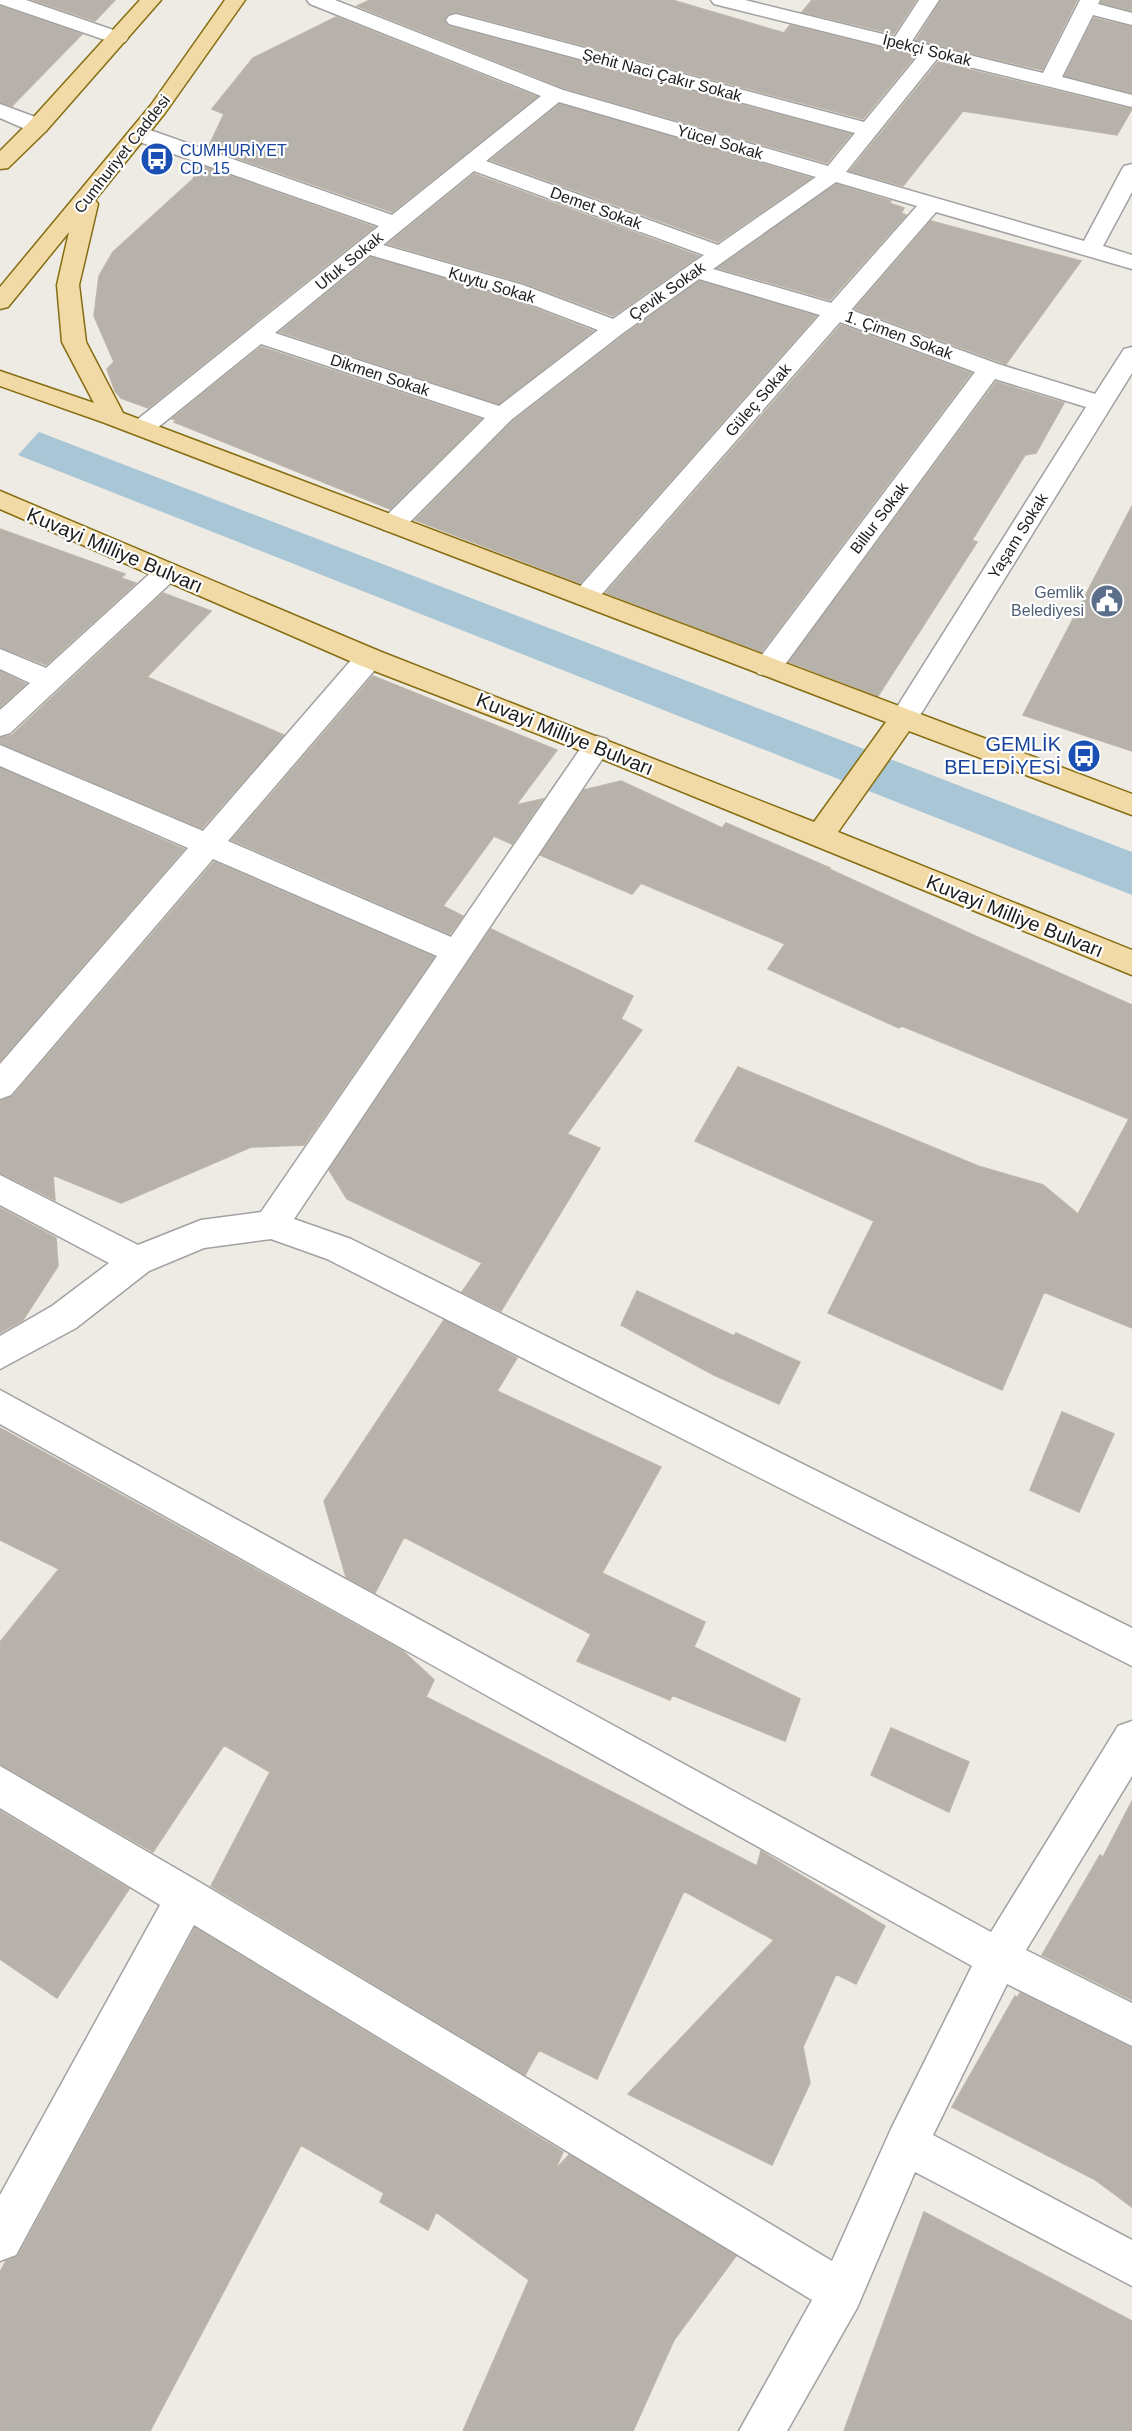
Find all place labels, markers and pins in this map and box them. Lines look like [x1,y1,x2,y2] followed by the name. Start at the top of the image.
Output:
[139,141,175,177] bus stop icon: CUMHURİYET CD. 15
[180,141,287,177] place label: CUMHURİYET CD. 15
[1089,583,1125,619] public building icon: Gemlik Belediyesi
[1011,584,1085,619] place label: Gemlik Belediyesi
[944,733,1062,778] place label: GEMLİK BELEDİYESİ
[1066,738,1102,774] bus stop icon: GEMLİK BELEDİYESİ

